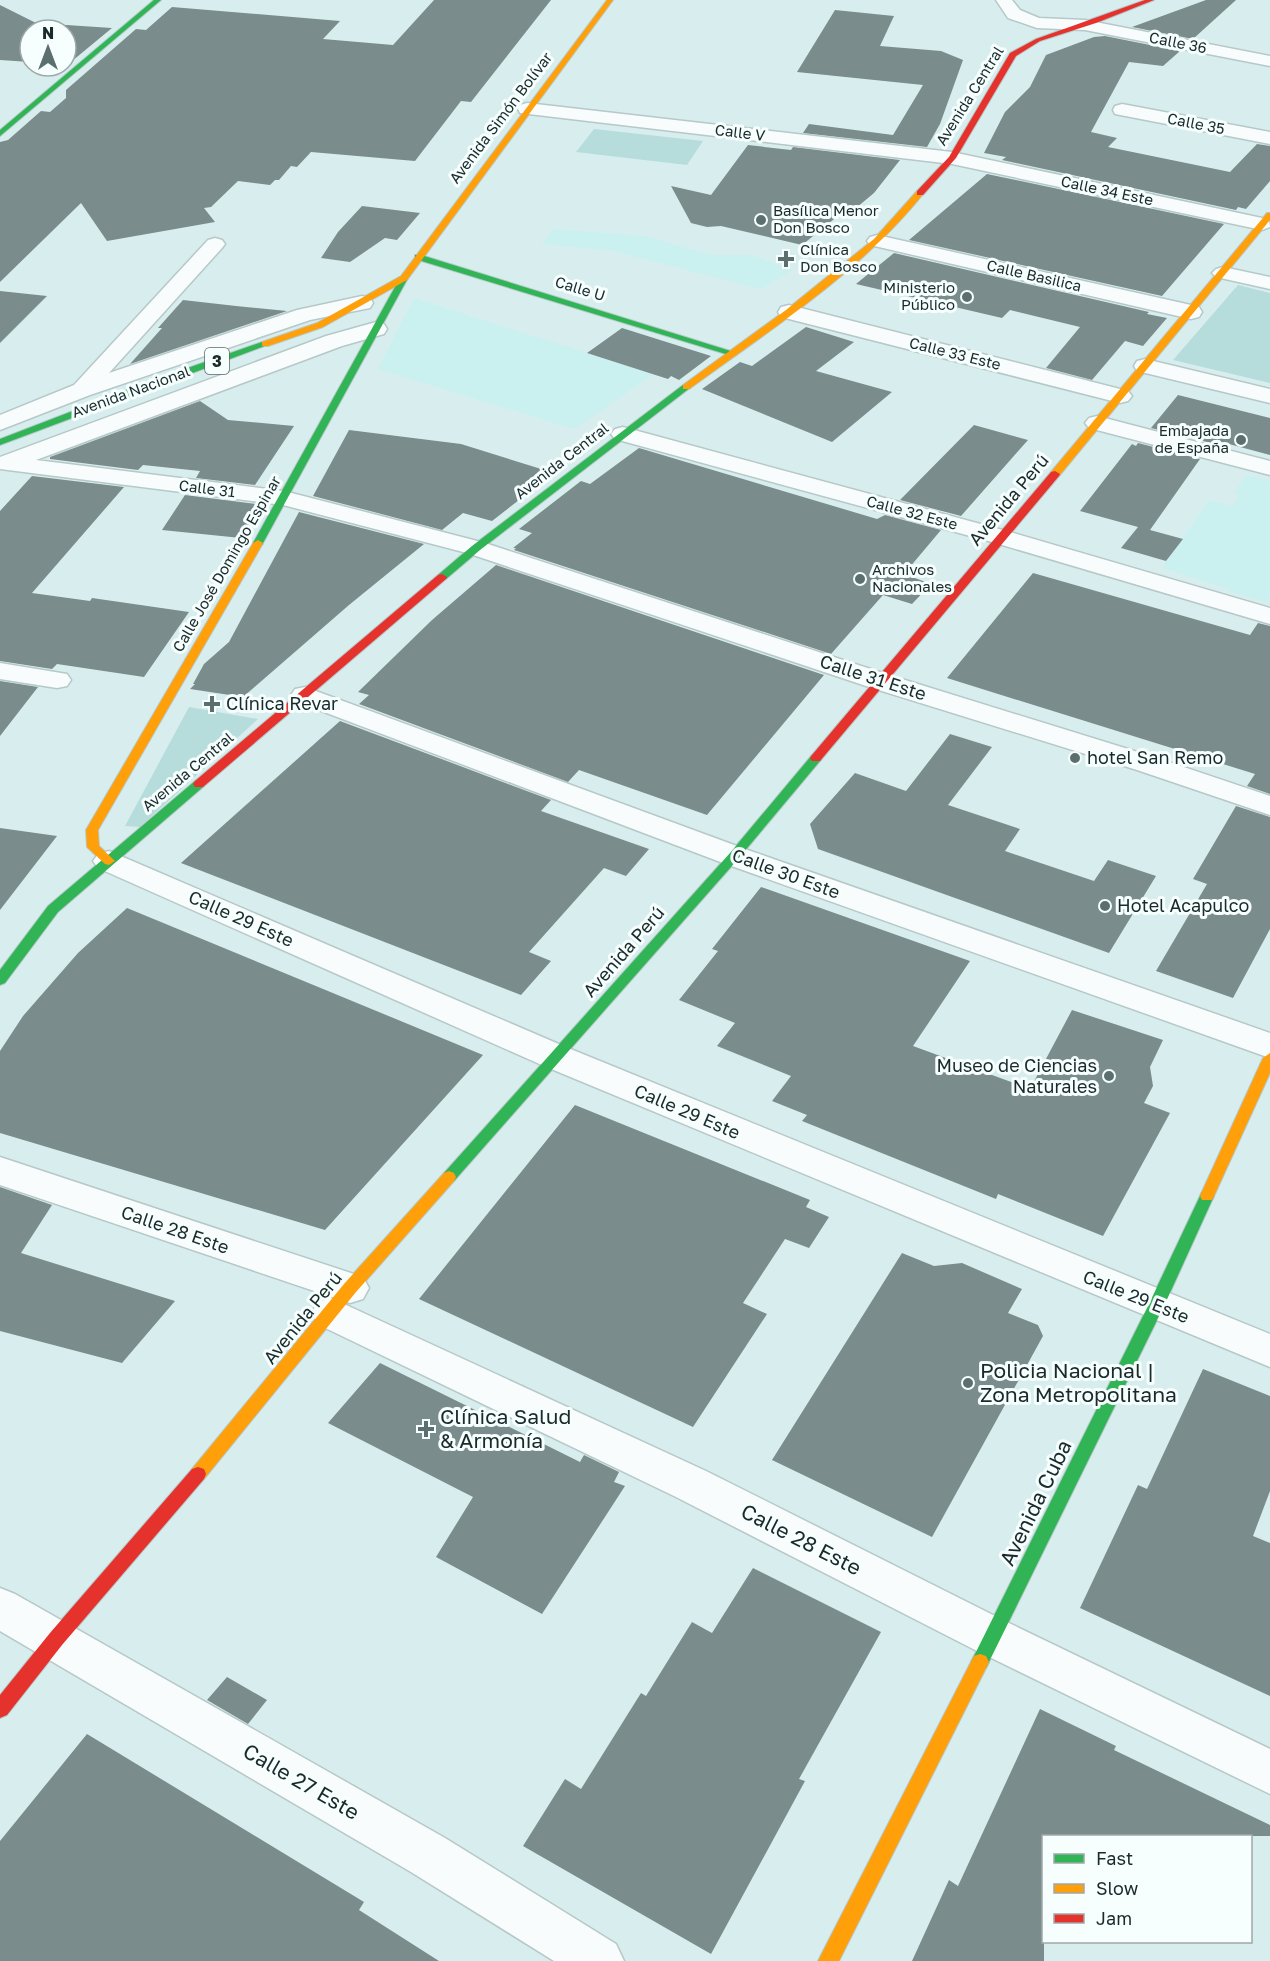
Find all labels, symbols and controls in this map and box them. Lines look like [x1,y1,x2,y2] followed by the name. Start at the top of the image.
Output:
[18,18,78,78] north arrow
[42,23,54,43] text: N
[1148,28,1209,56] street label: Calle 36
[931,42,1007,148] street label: Avenida Central
[445,48,556,187] street label: Avenida Simón Bolívar
[1166,109,1226,137] street label: Calle 35
[714,120,766,144] street label: Calle V
[1059,171,1155,209] street label: Calle 34 Este
[773,201,879,236] place label: Basílica Menor Don Bosco
[754,213,768,227] marker: Basílica Menor Don Bosco
[800,240,877,275] place label: Clínica Don Bosco
[777,250,795,268] marker: Clínica Don Bosco
[985,255,1083,295] street label: Calle Basilica
[553,272,608,304] street label: Calle U
[883,278,955,313] place label: Ministerio Público
[960,290,974,304] marker: Ministerio Público
[908,333,1003,373] street label: Calle 33 Este
[205,348,229,374] road number: 3
[69,361,192,421] street label: Avenida Nacional
[511,418,612,502] street label: Avenida Central
[1155,421,1229,456] place label: Embajada de España
[1234,433,1248,447] marker: Embajada de España
[964,449,1053,550] street label: Avenida Perú
[168,472,284,655] street label: Calle José Domingo Espinar
[178,476,236,500] street label: Calle 31
[865,491,960,533] street label: Calle 32 Este
[872,560,952,595] place label: Archivos Nacionales
[853,572,867,586] marker: Archivos Nacionales
[817,649,929,705] street label: Calle 31 Este
[226,692,338,714] place label: Clínica Revar
[203,695,221,713] marker: Clínica Revar
[138,728,237,815] street label: Avenida Central
[1087,746,1223,768] place label: hotel San Remo
[1068,751,1082,765] marker: hotel San Remo
[729,843,843,903] street label: Calle 30 Este
[185,885,297,951] street label: Calle 29 Este
[1117,894,1249,916] place label: Hotel Acapulco
[1098,899,1112,913] marker: Hotel Acapulco
[578,902,669,1001] street label: Avenida Perú
[936,1054,1097,1097] place label: Museo de Ciencias Naturales
[1102,1069,1116,1083] marker: Museo de Ciencias Naturales
[631,1079,744,1143] street label: Calle 29 Este
[118,1200,232,1258] street label: Calle 28 Este
[1080,1265,1193,1327] street label: Calle 29 Este
[258,1267,346,1368] street label: Avenida Perú
[980,1357,1177,1407] place label: Policia Nacional | Zona Metropolitana
[961,1376,975,1390] marker: Policia Nacional | Zona Metropolitana
[440,1403,571,1453] place label: Clínica Salud & Armonía
[417,1420,435,1438] marker: Clínica Salud & Armonía
[993,1435,1077,1570] street label: Avenida Cuba
[737,1498,866,1581] street label: Calle 28 Este
[239,1737,364,1825] street label: Calle 27 Este
[1042,1835,1252,1943] legend
[1096,1847,1133,1869] text: Fast
[1096,1877,1139,1899] text: Slow
[1096,1907,1132,1929] text: Jam

